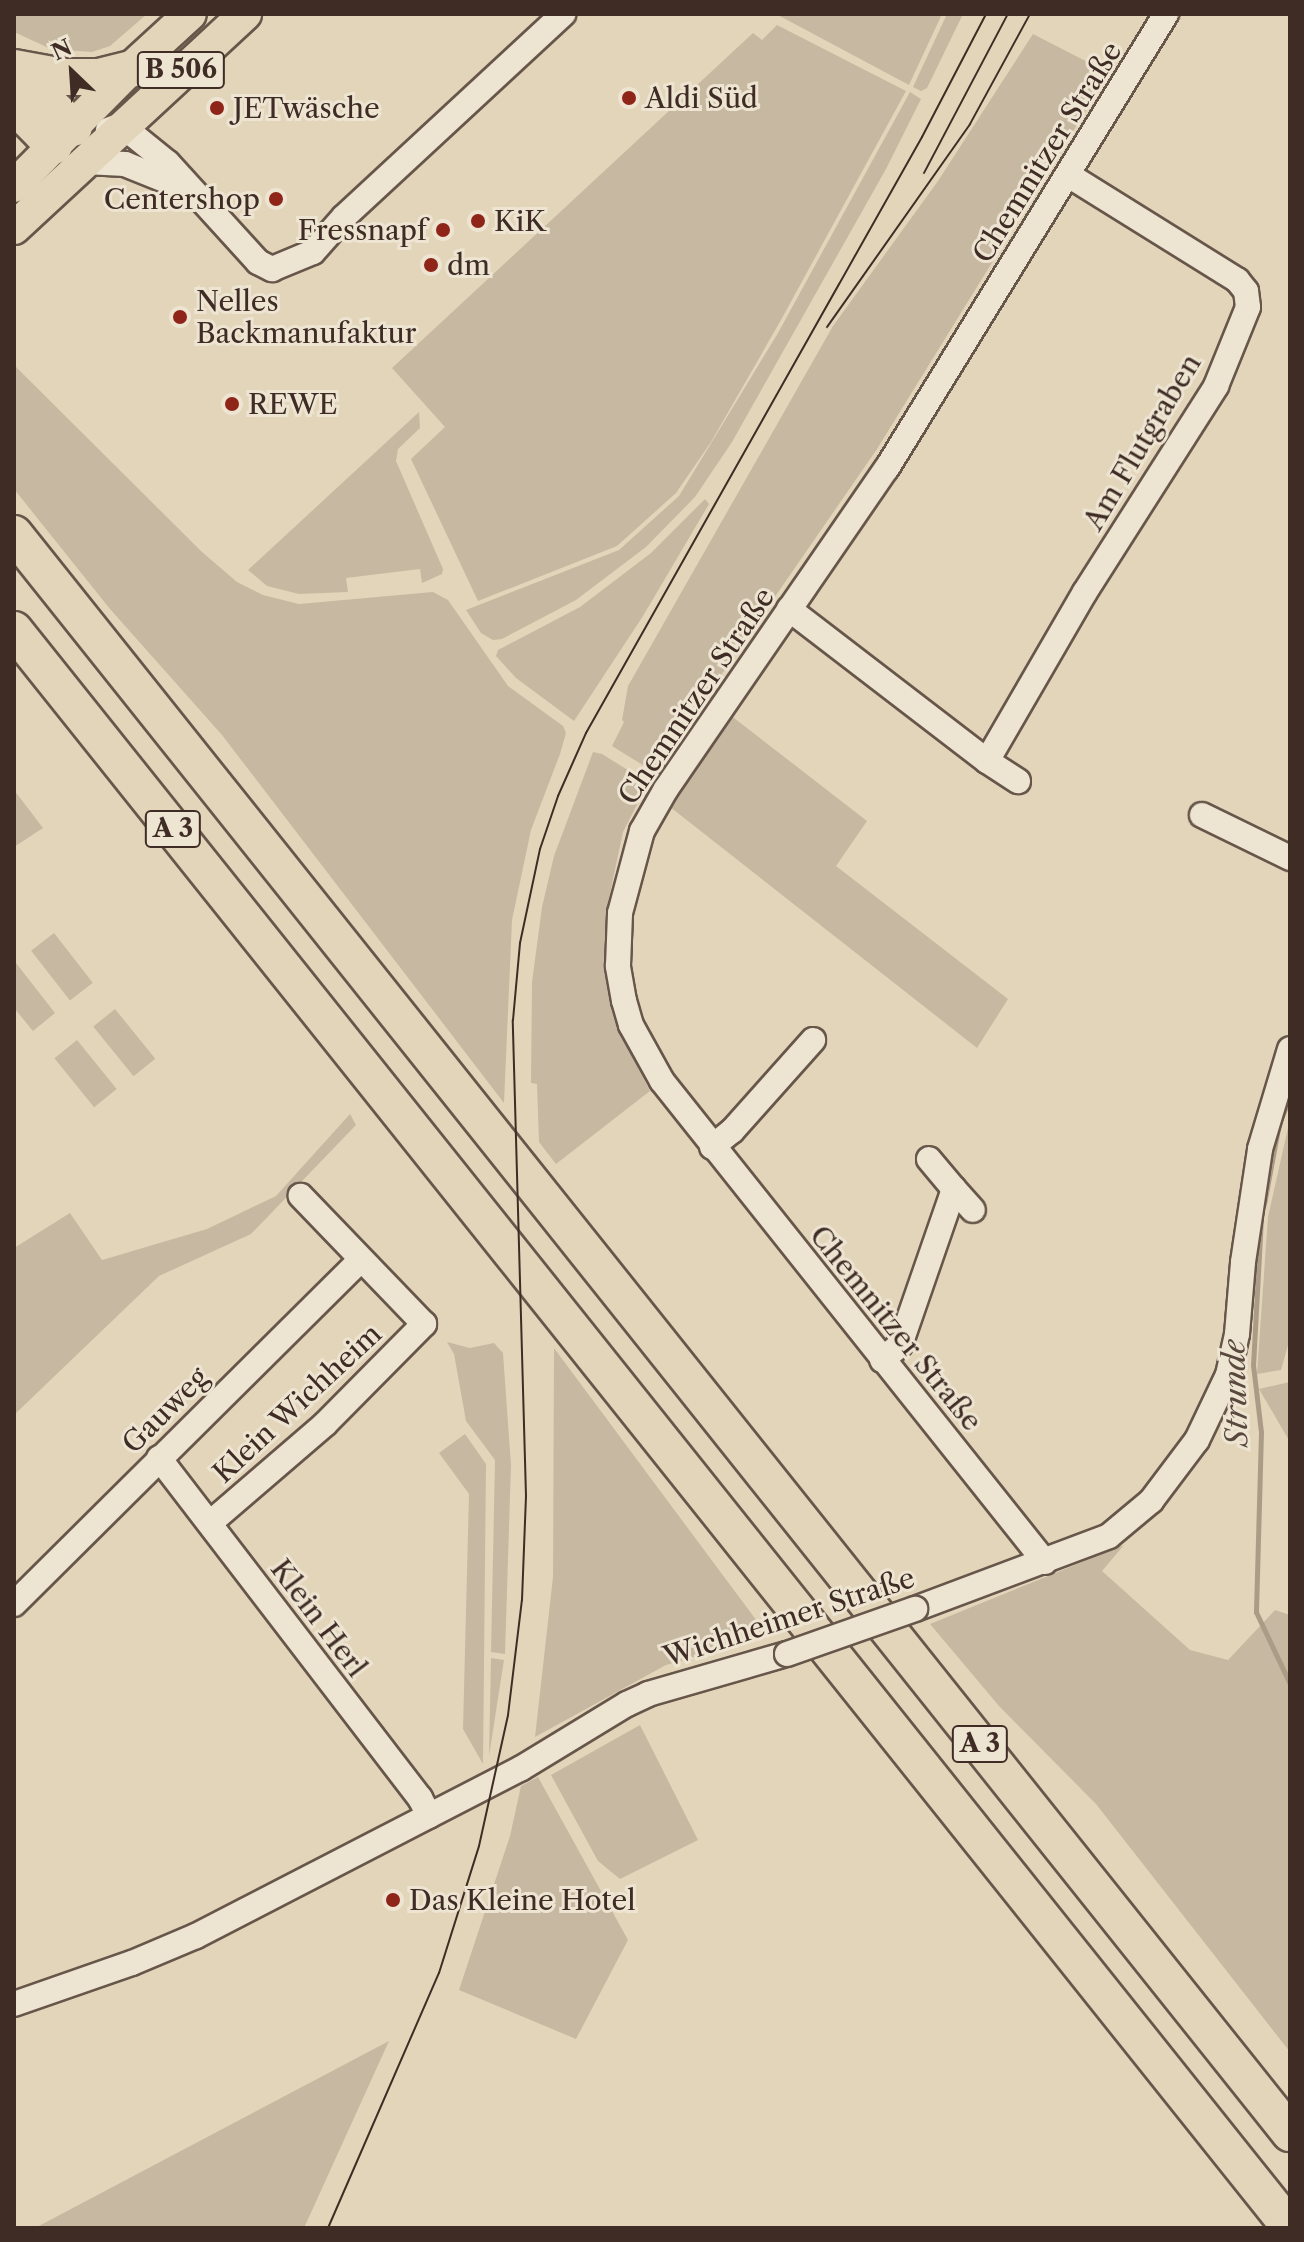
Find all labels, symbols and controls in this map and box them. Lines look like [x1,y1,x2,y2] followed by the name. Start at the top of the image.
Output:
[32,32,112,112] north arrow
[47,34,76,66] text: N
[965,35,1129,269] street label: Chemnitzer Straße
[135,48,227,92] road number: B 506
[645,81,758,115] place label: Aldi Süd
[620,89,638,107] marker: Aldi Süd
[233,91,380,125] place label: JETwäsche
[208,99,226,117] marker: JETwäsche
[104,182,260,216] place label: Centershop
[267,190,285,208] marker: Centershop
[494,204,546,238] place label: KiK
[469,212,487,230] marker: KiK
[298,213,427,247] place label: Fressnapf
[434,221,452,239] marker: Fressnapf
[447,248,490,282] place label: dm
[422,256,440,274] marker: dm
[196,284,417,350] place label: Nelles Backmanufaktur
[171,308,189,326] marker: Nelles Backmanufaktur
[1076,348,1208,536] street label: Am Flutgraben
[248,387,338,421] place label: REWE
[223,395,241,413] marker: REWE
[611,581,781,811] street label: Chemnitzer Straße
[143,807,203,851] road number: A 3
[803,1219,989,1437] street label: Chemnitzer Straße
[206,1316,388,1490] street label: Klein Wichheim
[1216,1339,1256,1447] water label: Strunde
[115,1360,215,1460] street label: Gauweg
[264,1553,374,1683] street label: Klein Herl
[659,1560,919,1674] street label: Wichheimer Straße
[950,1722,1010,1766] road number: A 3
[409,1883,635,1917] place label: Das Kleine Hotel
[384,1891,402,1909] marker: Das Kleine Hotel

